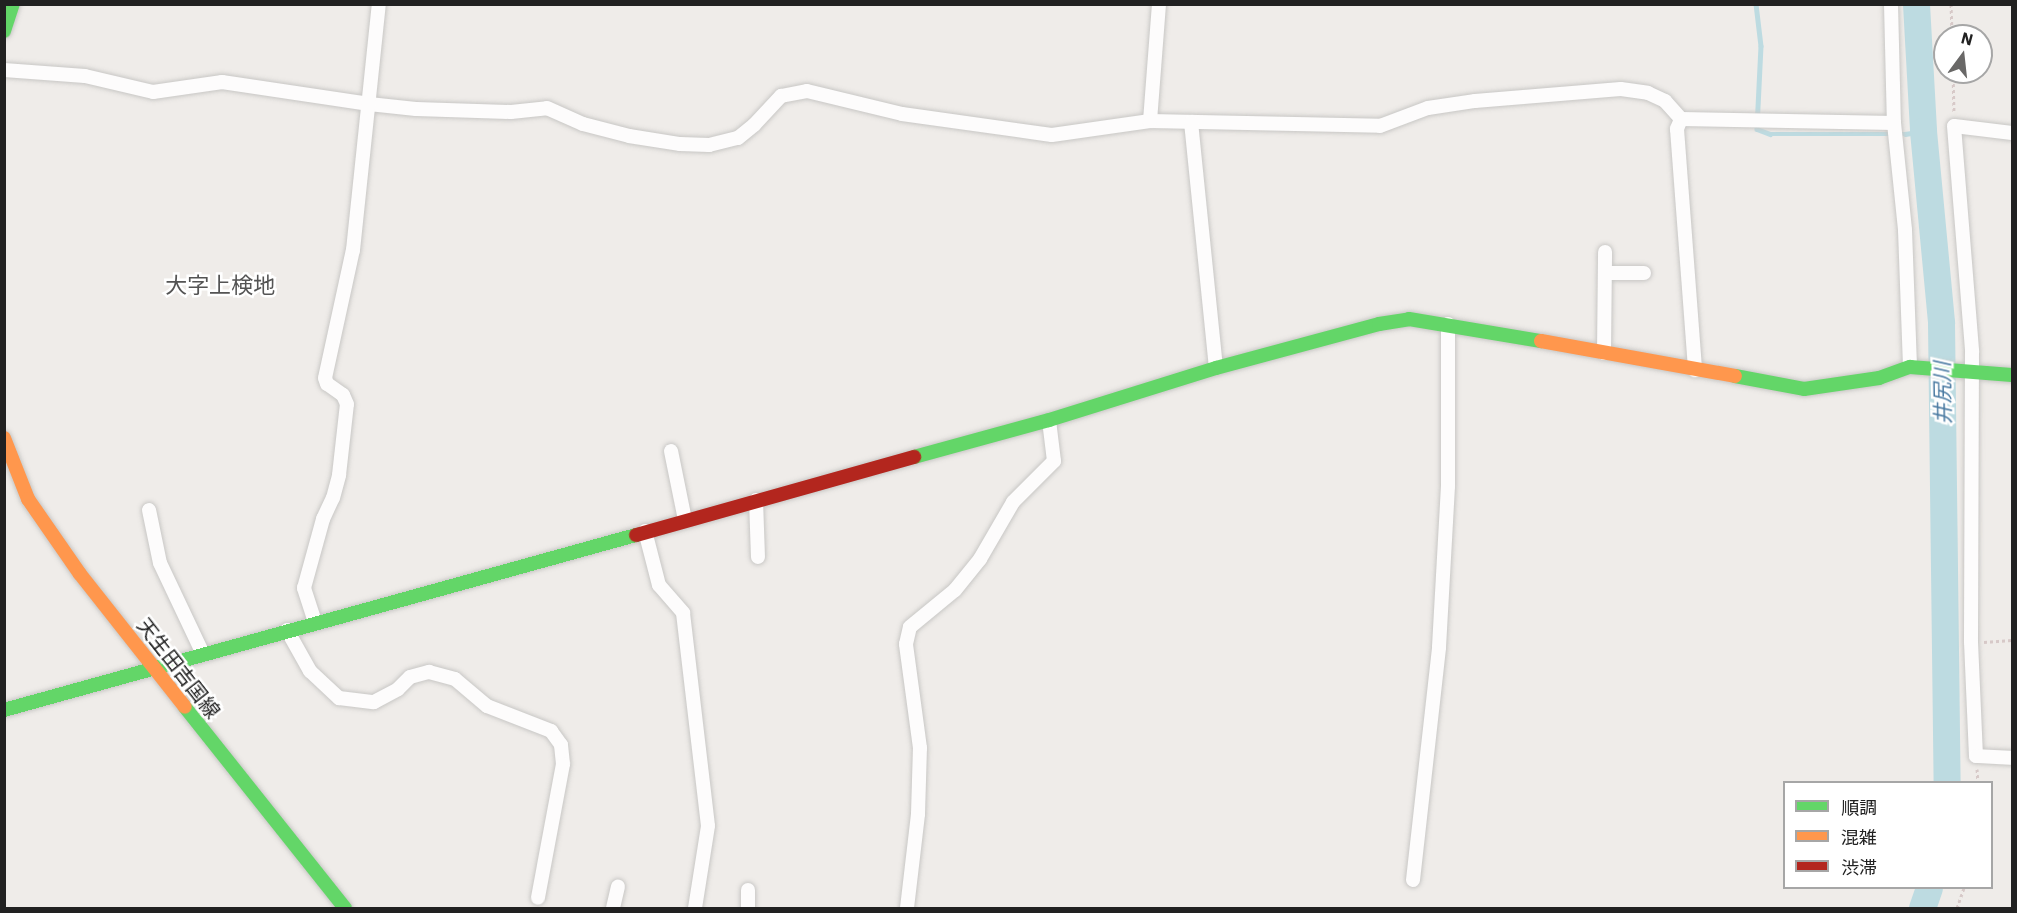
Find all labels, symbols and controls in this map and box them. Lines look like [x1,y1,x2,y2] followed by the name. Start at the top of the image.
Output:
[1933,24,1993,84] north arrow
[1959,27,1975,50] text: N
[165,272,275,298] district label: 大字上検地
[1929,361,1955,425] water label: 井尻川
[133,613,225,723] street label: 天生田吉国線
[1783,781,1993,889] legend
[1841,796,1877,819] text: 順調
[1841,826,1877,849] text: 混雑
[1841,856,1877,879] text: 渋滞

